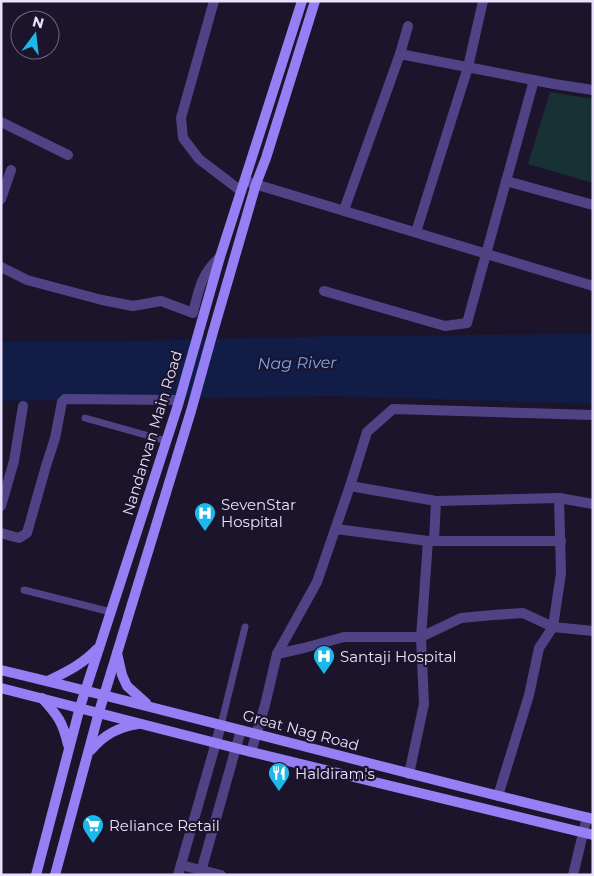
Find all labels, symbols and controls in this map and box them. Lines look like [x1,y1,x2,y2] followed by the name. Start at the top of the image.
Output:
[10,10,60,60] north arrow
[31,12,46,33] text: N
[118,348,186,518] street label: Nandanvan Main Road
[257,353,337,373] water label: Nag River
[221,495,296,531] place label: SevenStar Hospital
[193,501,217,532] hospital icon: SevenStar Hospital
[312,644,336,675] hospital icon: Santaji Hospital
[340,647,457,666] place label: Santaji Hospital
[241,705,361,755] street label: Great Nag Road
[267,761,291,792] restaurant icon: Haldiram's
[295,764,375,783] place label: Haldiram's
[81,813,105,844] supermarket icon: Reliance Retail
[109,816,220,835] place label: Reliance Retail

